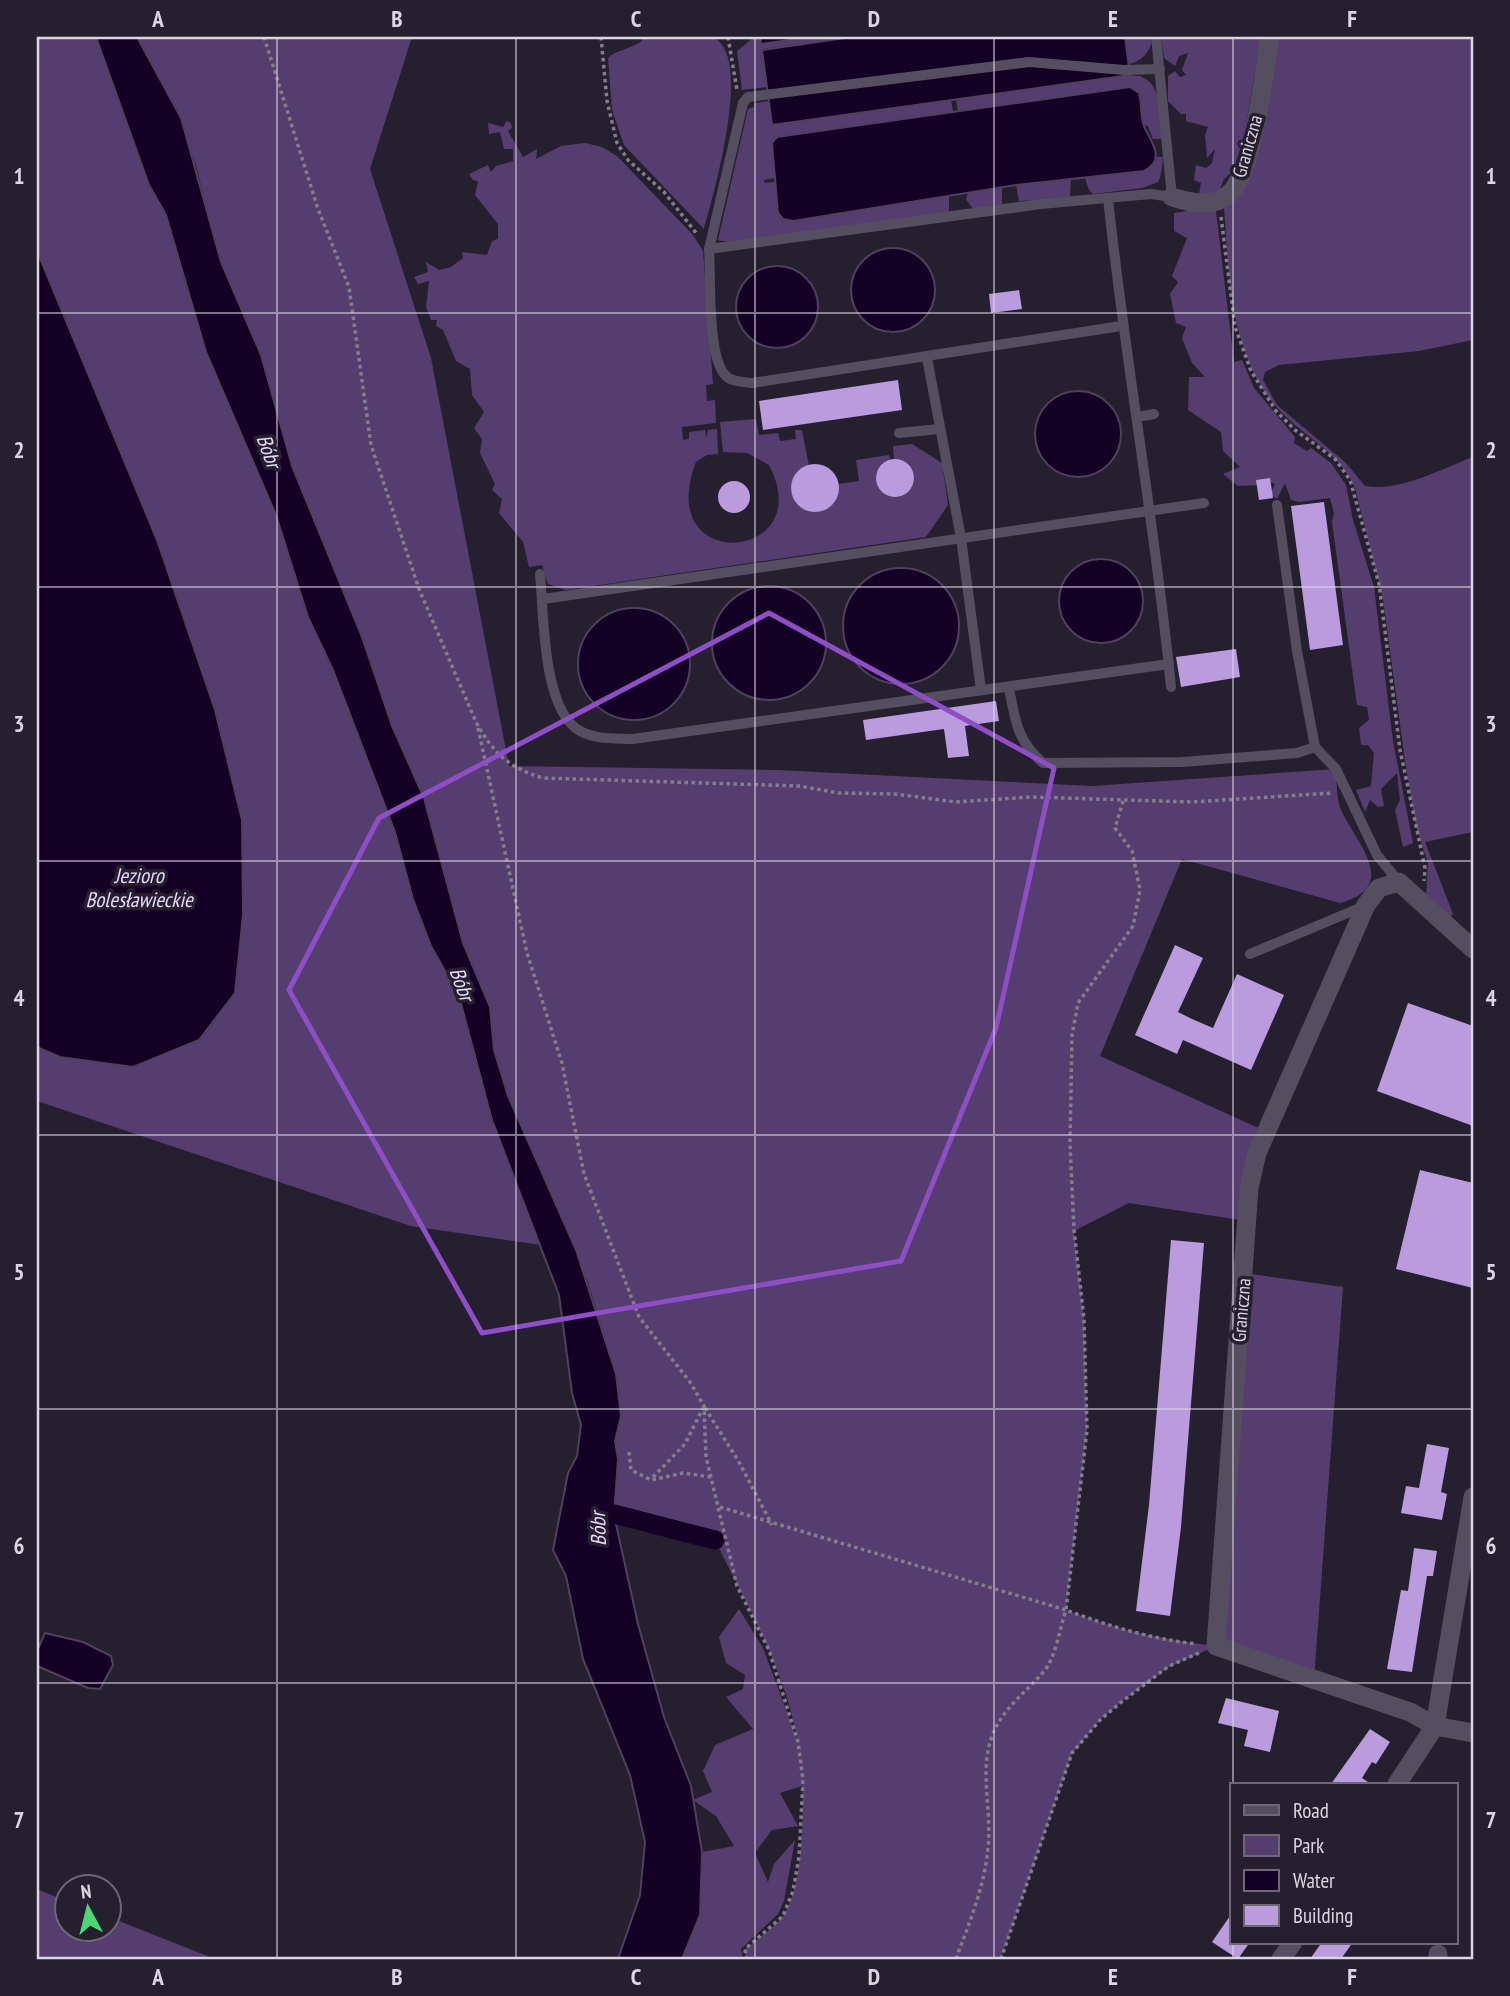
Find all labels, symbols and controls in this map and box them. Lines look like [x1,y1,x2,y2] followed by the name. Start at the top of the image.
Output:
[151,4,164,33] text: A
[391,4,403,33] text: B
[631,4,642,33] text: C
[868,4,880,33] text: D
[1108,4,1118,33] text: E
[1347,4,1357,33] text: F
[1227,112,1267,180] street label: Graniczna
[14,161,25,190] text: 1
[1486,161,1497,190] text: 1
[251,430,289,475] water label: Bóbr
[14,435,25,464] text: 2
[1486,435,1497,464] text: 2
[14,709,25,738] text: 3
[1486,709,1497,738] text: 3
[85,862,194,913] water label: Jezioro Bolesławieckie
[444,963,482,1008] water label: Bóbr
[14,983,25,1012] text: 4
[1486,983,1497,1012] text: 4
[14,1257,25,1286] text: 5
[1486,1257,1497,1286] text: 5
[1226,1277,1256,1343] street label: Graniczna
[584,1508,612,1546] water label: Bóbr
[14,1531,25,1560] text: 6
[1486,1531,1497,1560] text: 6
[1230,1783,1458,1944] legend
[1293,1797,1329,1824] text: Road
[14,1805,25,1834] text: 7
[1486,1805,1497,1834] text: 7
[1293,1832,1324,1859] text: Park
[1293,1867,1335,1894] text: Water
[52,1874,122,1944] north arrow
[79,1879,92,1904] text: N
[1293,1902,1353,1929] text: Building
[151,1962,164,1991] text: A
[391,1962,403,1991] text: B
[631,1962,642,1991] text: C
[868,1962,880,1991] text: D
[1108,1962,1118,1991] text: E
[1347,1962,1357,1991] text: F

